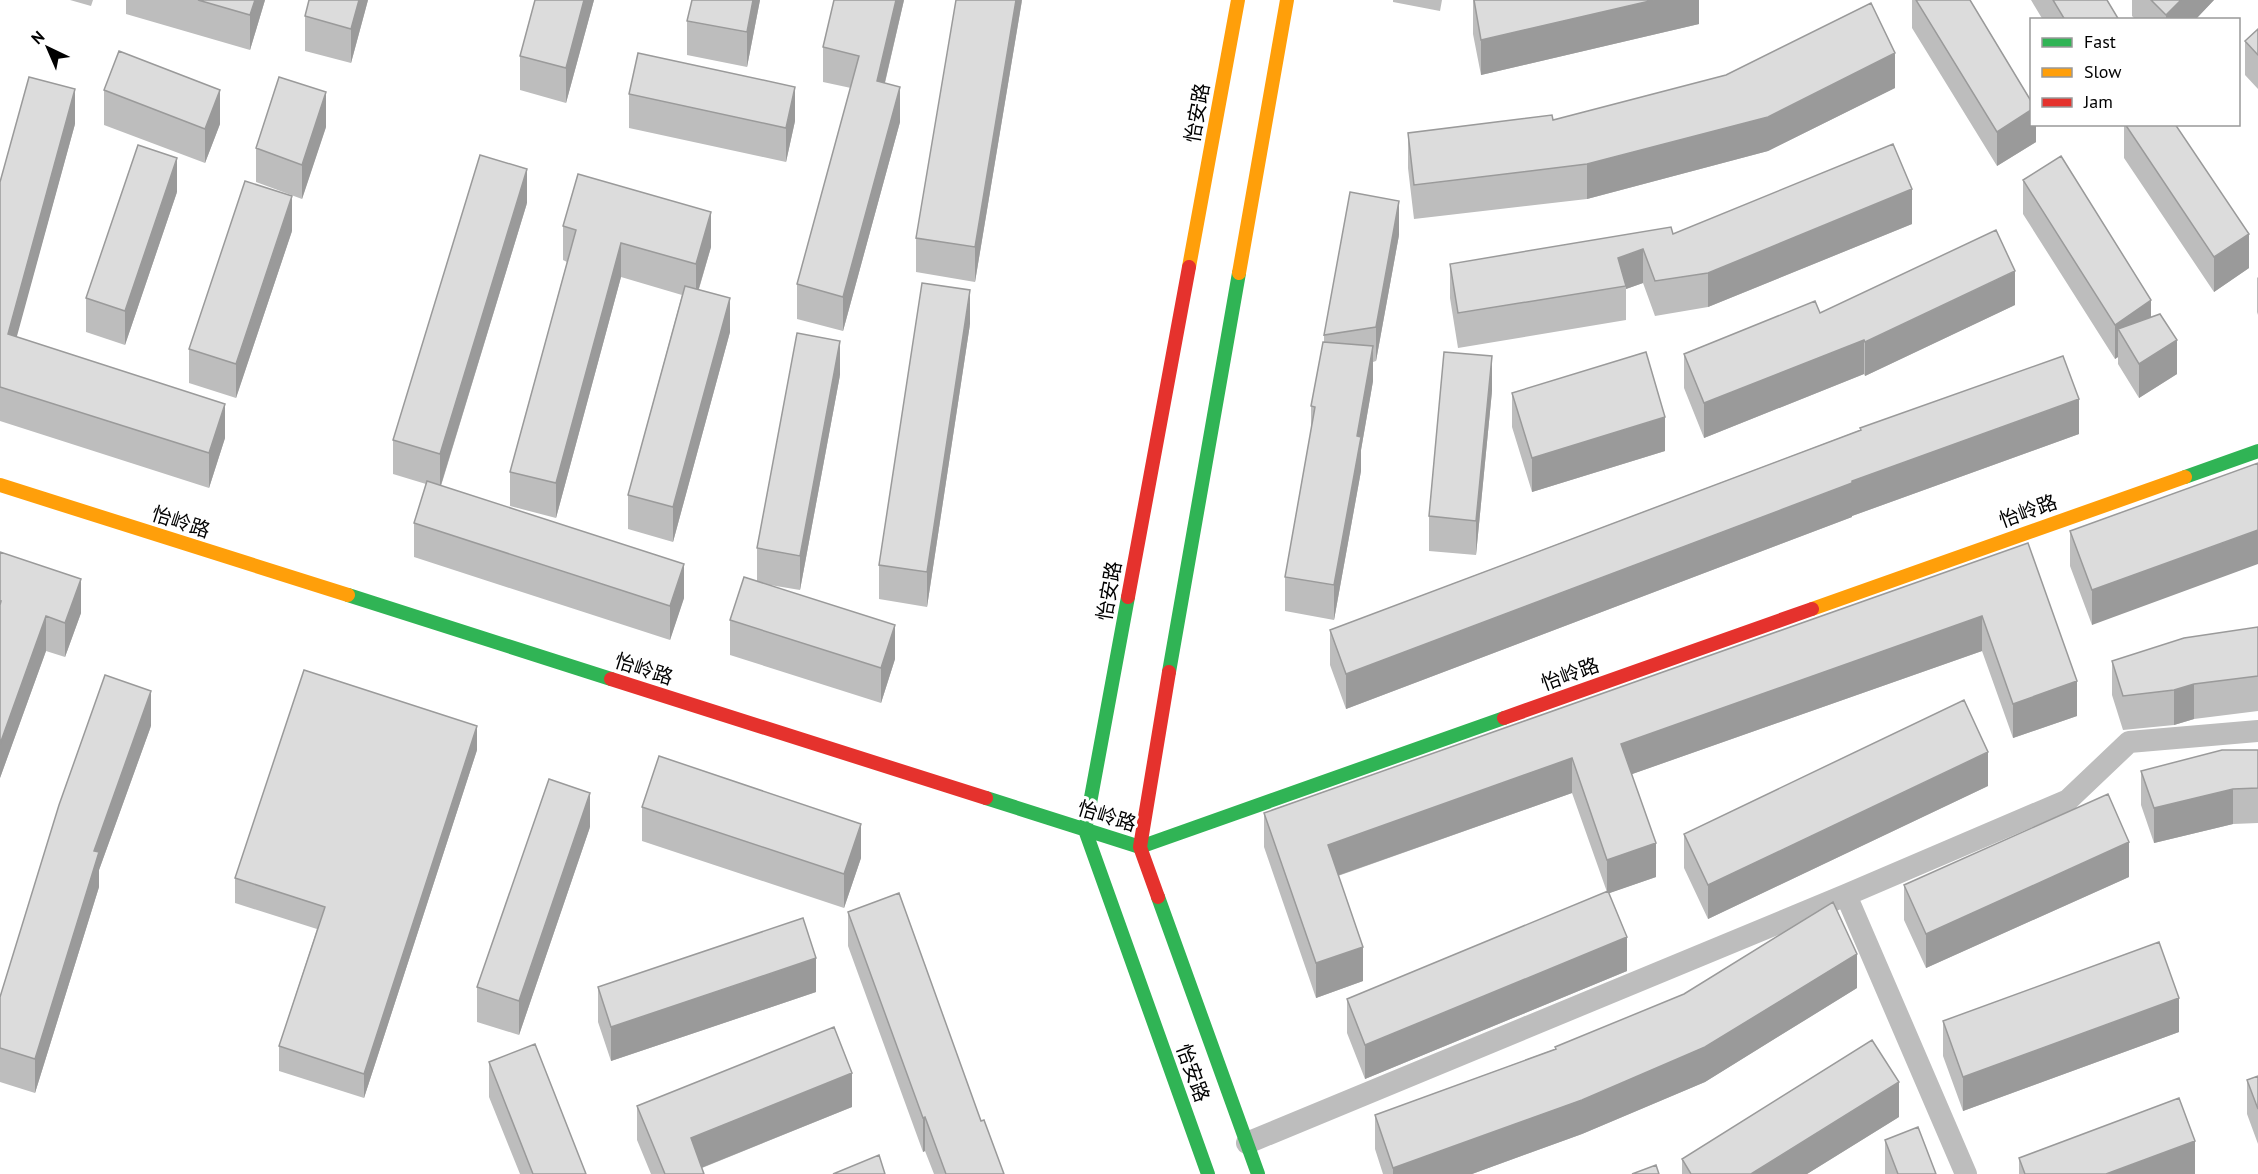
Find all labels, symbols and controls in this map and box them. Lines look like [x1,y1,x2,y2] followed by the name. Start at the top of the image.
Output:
[18,18,78,78] north arrow
[2030,18,2240,126] legend
[27,26,48,48] text: N
[2084,30,2116,53] text: Fast
[2084,60,2122,83] text: Slow
[1179,81,1215,145] street label: 怡安路
[2083,90,2113,113] text: Jam
[1995,489,2061,533] street label: 怡岭路
[148,500,214,544] street label: 怡岭路
[1091,559,1127,623] street label: 怡安路
[611,647,677,691] street label: 怡岭路
[1537,652,1603,696] street label: 怡岭路
[1075,795,1139,837] street label: 怡岭路
[1171,1040,1215,1106] street label: 怡安路

